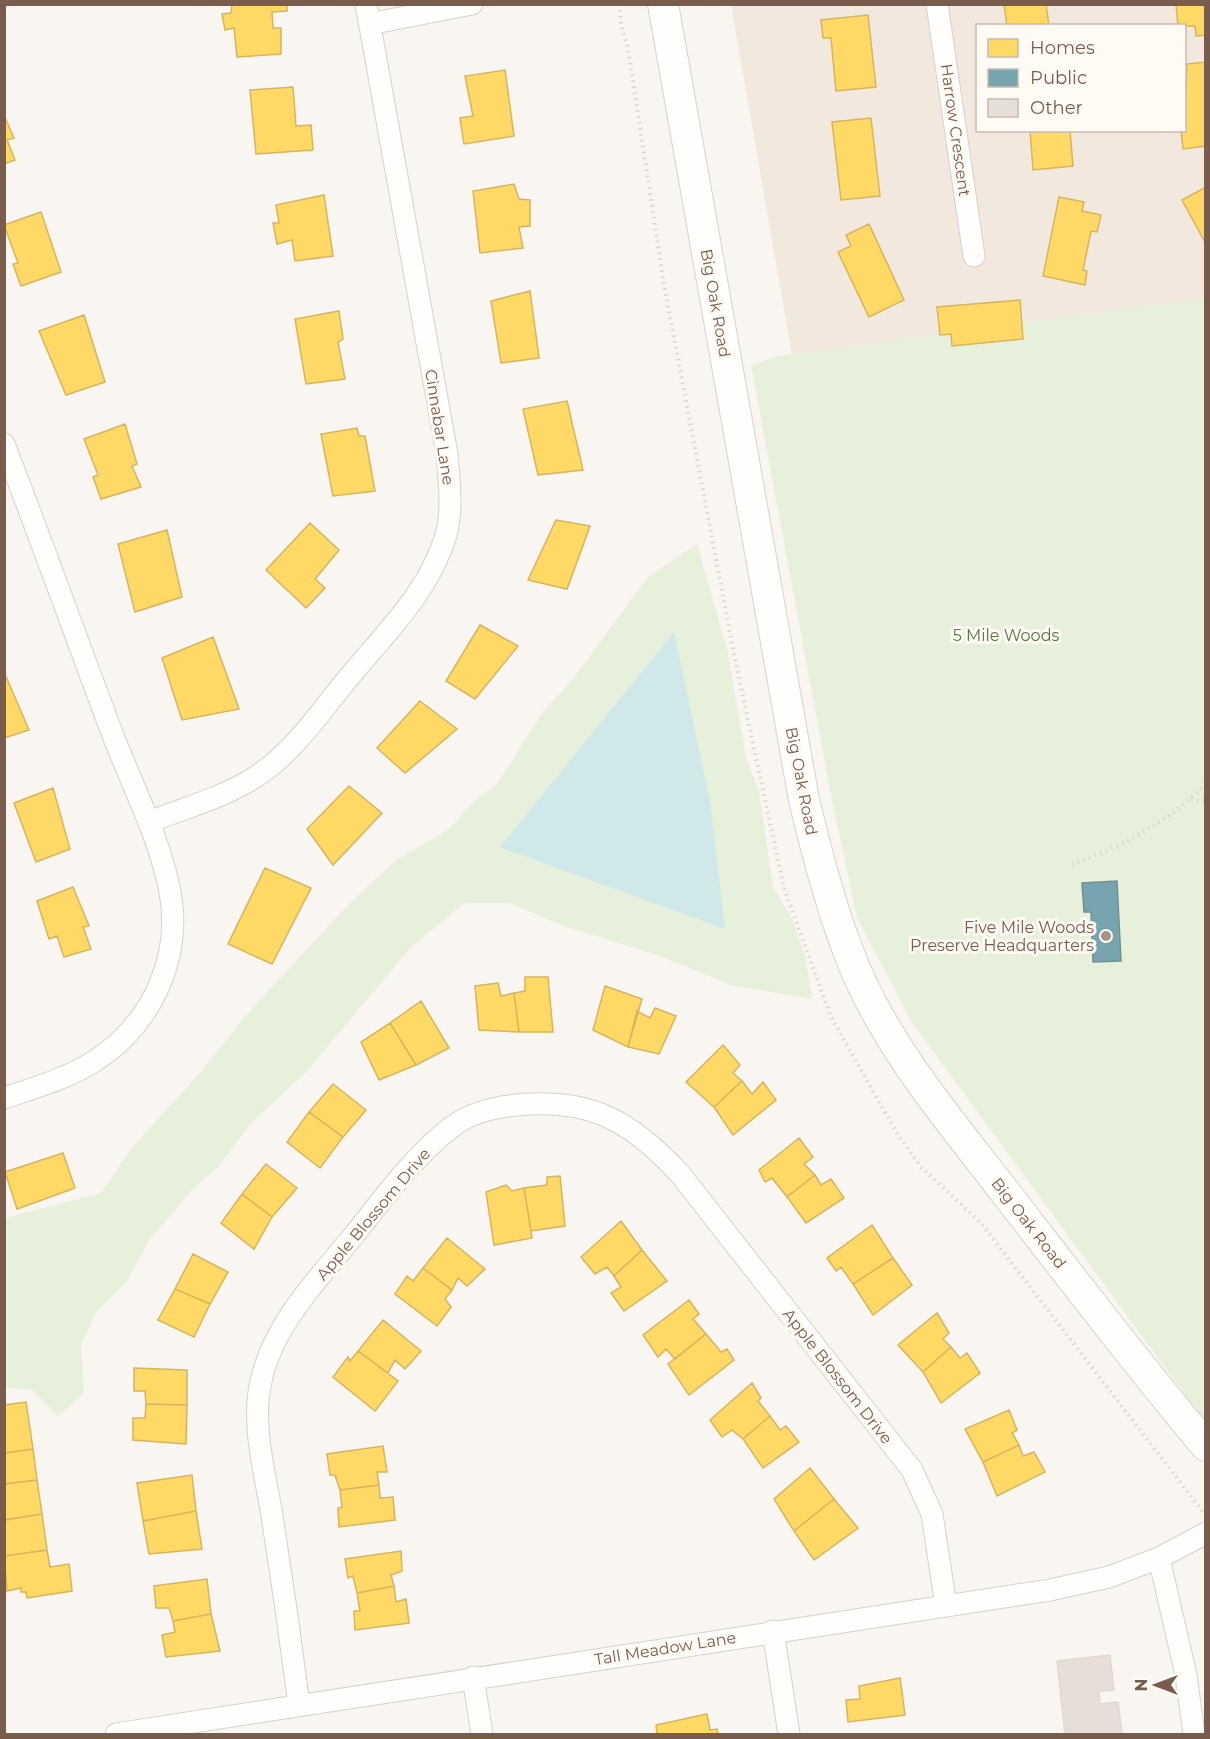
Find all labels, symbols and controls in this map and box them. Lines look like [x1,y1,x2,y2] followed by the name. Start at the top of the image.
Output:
[976,24,1186,132] legend
[1030,37,1095,59] text: Homes
[937,62,974,198] street label: Harrow Crescent
[1030,67,1087,89] text: Public
[1030,97,1083,119] text: Other
[697,247,734,359] street label: Big Oak Road
[421,368,458,486] street label: Cinnabar Lane
[953,626,1059,645] park label: 5 Mile Woods
[782,725,821,837] street label: Big Oak Road
[910,918,1094,955] place label: Five Mile Woods Preserve Headquarters
[1099,929,1113,943] marker: Five Mile Woods Preserve Headquarters
[313,1144,434,1284] street label: Apple Blossom Drive
[987,1174,1070,1272] street label: Big Oak Road
[779,1305,896,1448] street label: Apple Blossom Drive
[593,1628,737,1669] street label: Tall Meadow Lane
[1126,1655,1186,1715] north arrow
[1132,1679,1151,1691] text: N

